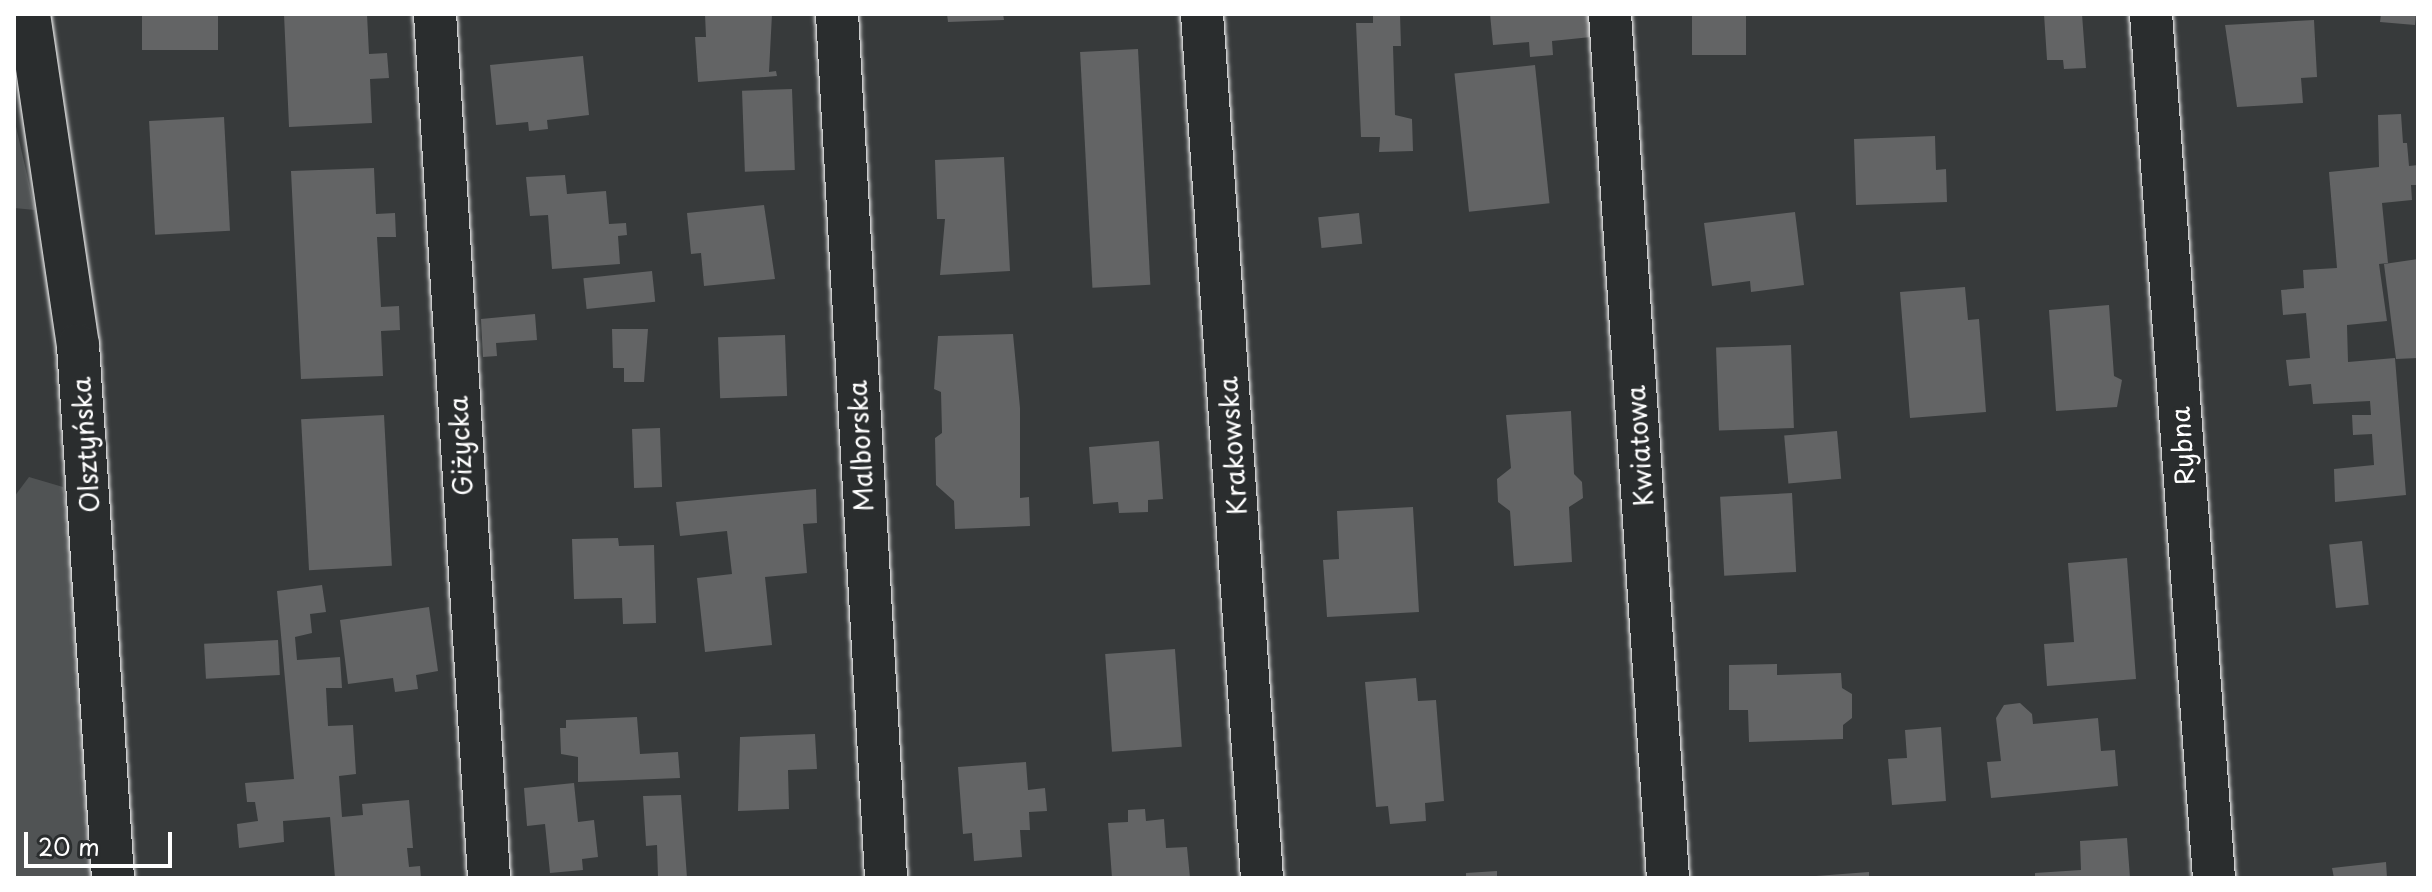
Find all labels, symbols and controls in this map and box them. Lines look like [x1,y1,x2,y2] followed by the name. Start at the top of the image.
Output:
[65,376,105,514] street label: Olsztyńska
[1212,376,1252,516] street label: Krakowska
[841,380,879,512] street label: Malborska
[1619,385,1659,507] street label: Kwiatowa
[442,395,478,497] street label: Giżycka
[2164,406,2200,486] street label: Rybna
[28,816,176,866] scale bar
[38,828,100,864] text: 20 m

